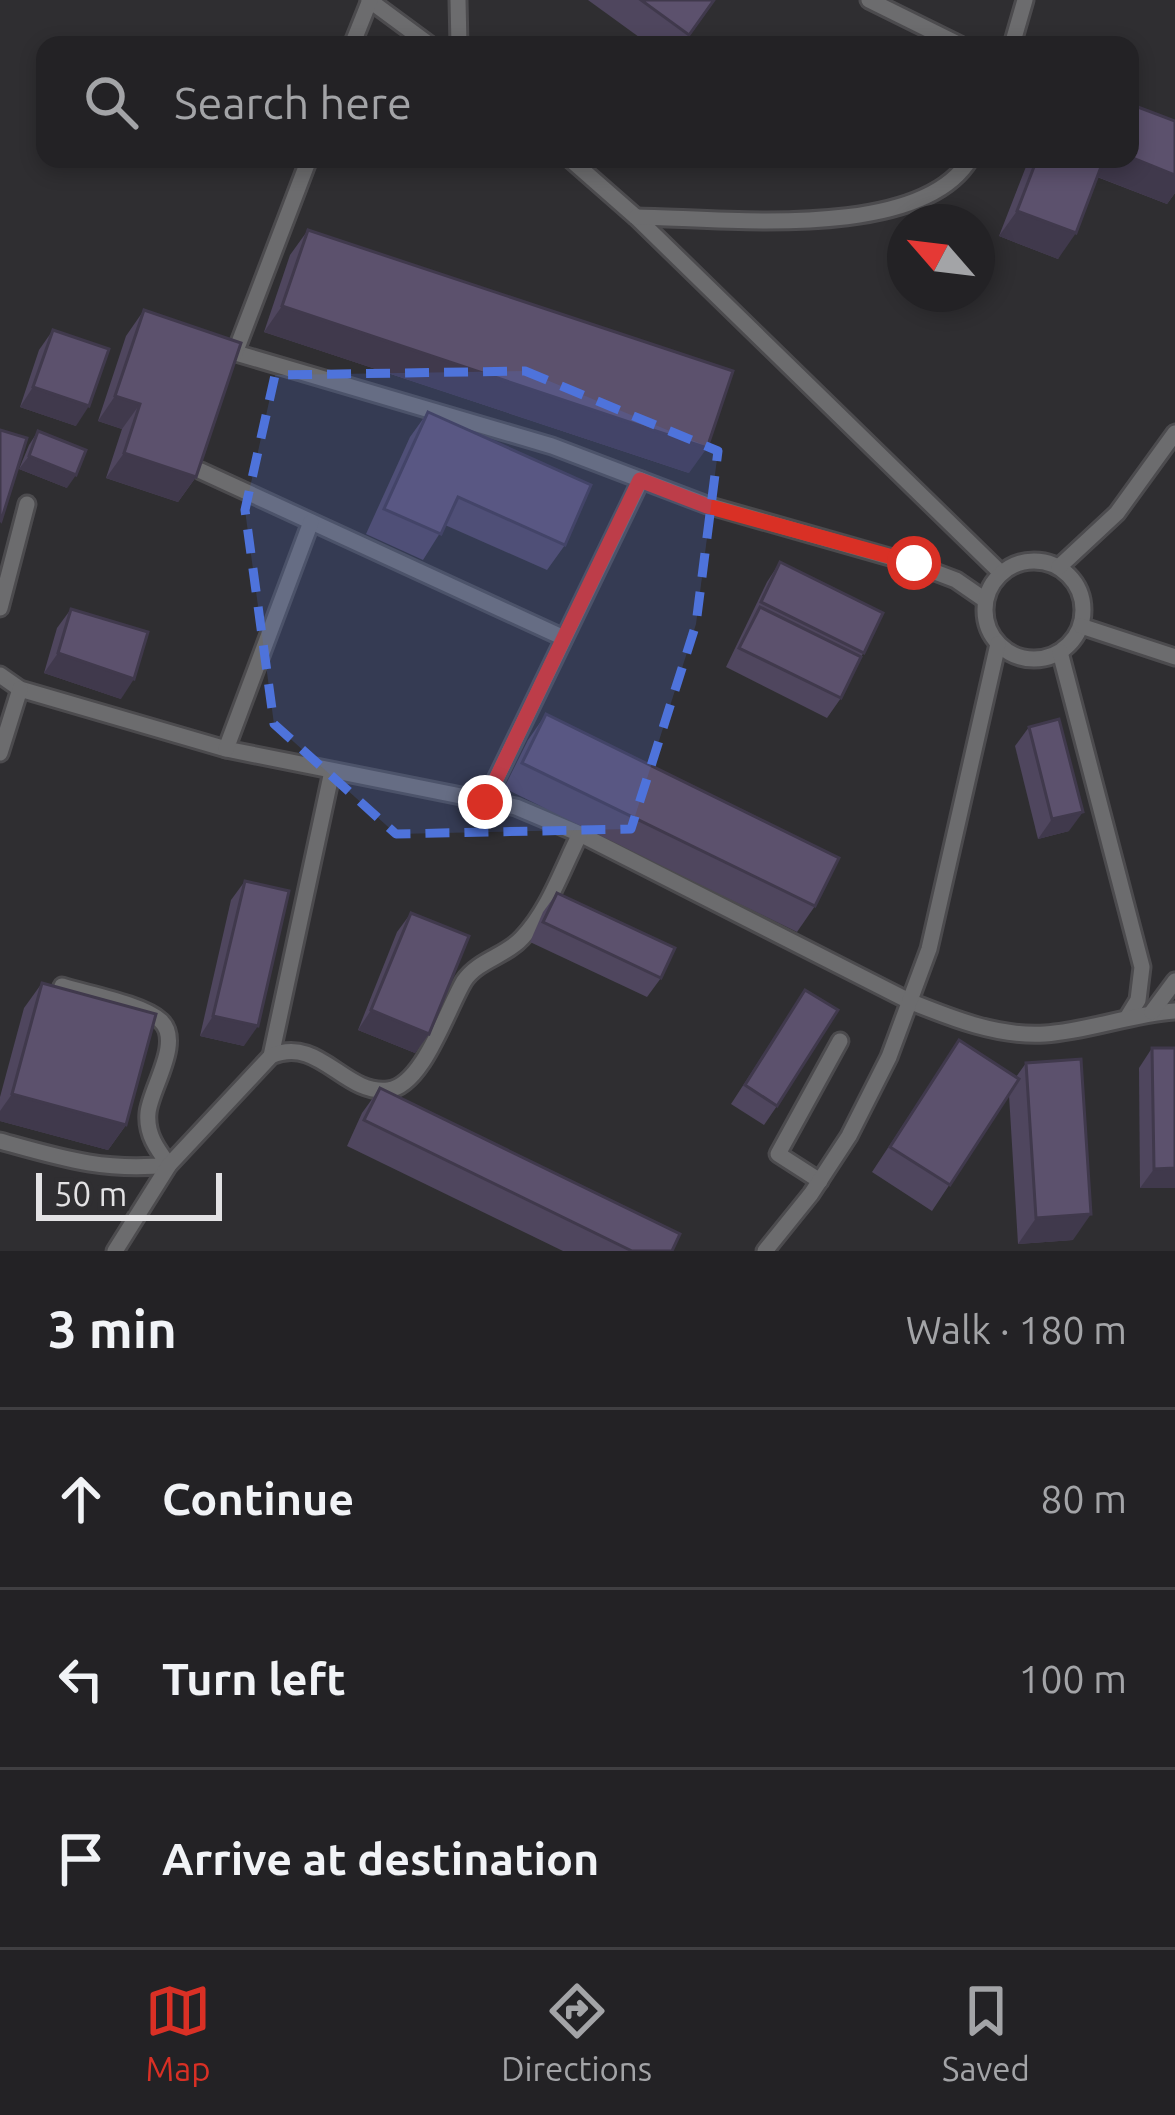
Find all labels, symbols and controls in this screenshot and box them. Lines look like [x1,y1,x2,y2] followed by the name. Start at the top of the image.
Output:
[36,36,1139,168] search box
[78,69,144,135] icon: search
[174,77,412,128] text: Search here
[887,204,995,312] north arrow
[887,536,941,590] route start
[458,775,512,829] route end
[36,1167,222,1220] scale bar
[54,1175,127,1212] text: 50 m
[48,1300,177,1358] text: 3 min
[906,1308,1127,1351] text: Walk · 180 m
[48,1466,114,1532] icon: ahead
[162,1473,354,1524] text: Continue
[1040,1477,1127,1520] text: 80 m
[48,1646,114,1712] icon: left
[162,1653,346,1704] text: Turn left
[1018,1657,1127,1700] text: 100 m
[48,1826,114,1892] icon: arrive
[162,1833,599,1884] text: Arrive at destination
[145,1978,211,2087] tab: Map
[501,1978,652,2087] tab: Directions
[942,1978,1030,2087] tab: Saved

